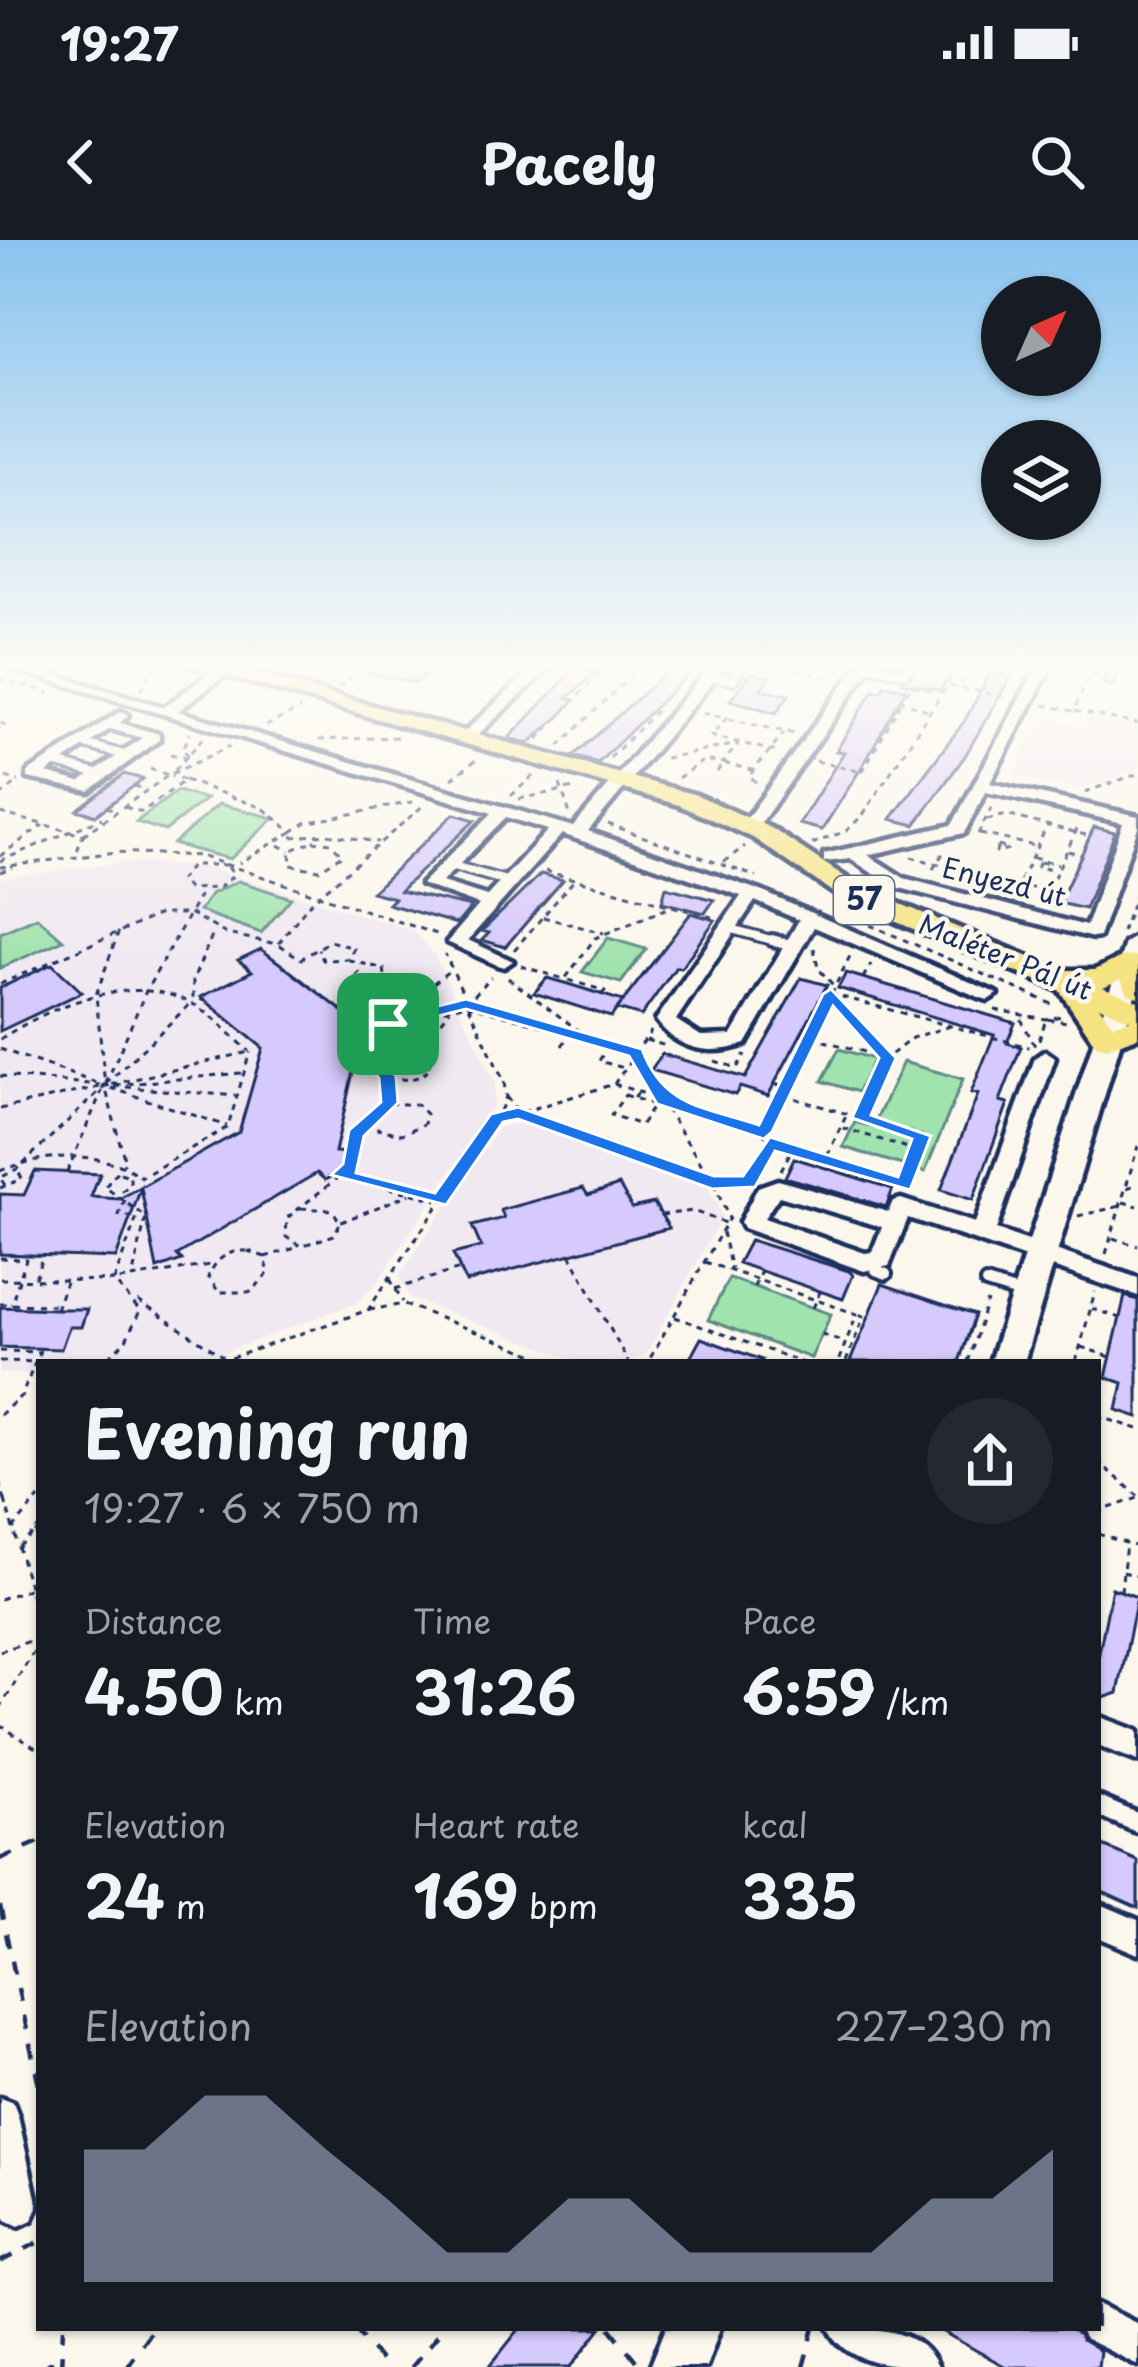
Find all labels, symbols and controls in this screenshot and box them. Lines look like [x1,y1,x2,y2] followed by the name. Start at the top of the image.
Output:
[60,8,178,76] text: 19:27
[481,122,657,203] text: Pacely
[48,129,114,195] icon: back
[1024,129,1090,195] icon: search
[981,276,1101,396] north arrow
[981,276,1101,540] map controls
[981,420,1101,540] button: layers
[938,845,1071,916] street label: Enyezd út
[834,876,894,924] road number: 57
[913,902,1099,1009] street label: Maléter Pál út
[337,973,439,1075] pin
[355,991,421,1057] icon: arrive
[84,1382,470,1481] text: Evening run
[927,1398,1053,1524] button: share
[84,1477,420,1536] text: 19:27 · 6 × 750 m
[84,1595,222,1645] text: Distance
[413,1595,491,1645] text: Time
[742,1595,816,1645] text: Pace
[84,1645,223,1735] text: 4.50
[413,1645,576,1735] text: 31:26
[742,1645,875,1735] text: 6:59
[223,1676,284,1726] text: km
[875,1676,949,1726] text: /km
[84,1799,226,1849] text: Elevation
[413,1799,580,1849] text: Heart rate
[742,1799,808,1849] text: kcal
[84,1849,165,1939] text: 24
[413,1849,519,1939] text: 169
[742,1849,858,1939] text: 335
[165,1880,206,1930] text: m
[519,1880,598,1930] text: bpm
[84,1995,252,2054] text: Elevation
[834,1995,1053,2054] text: 227–230 m

